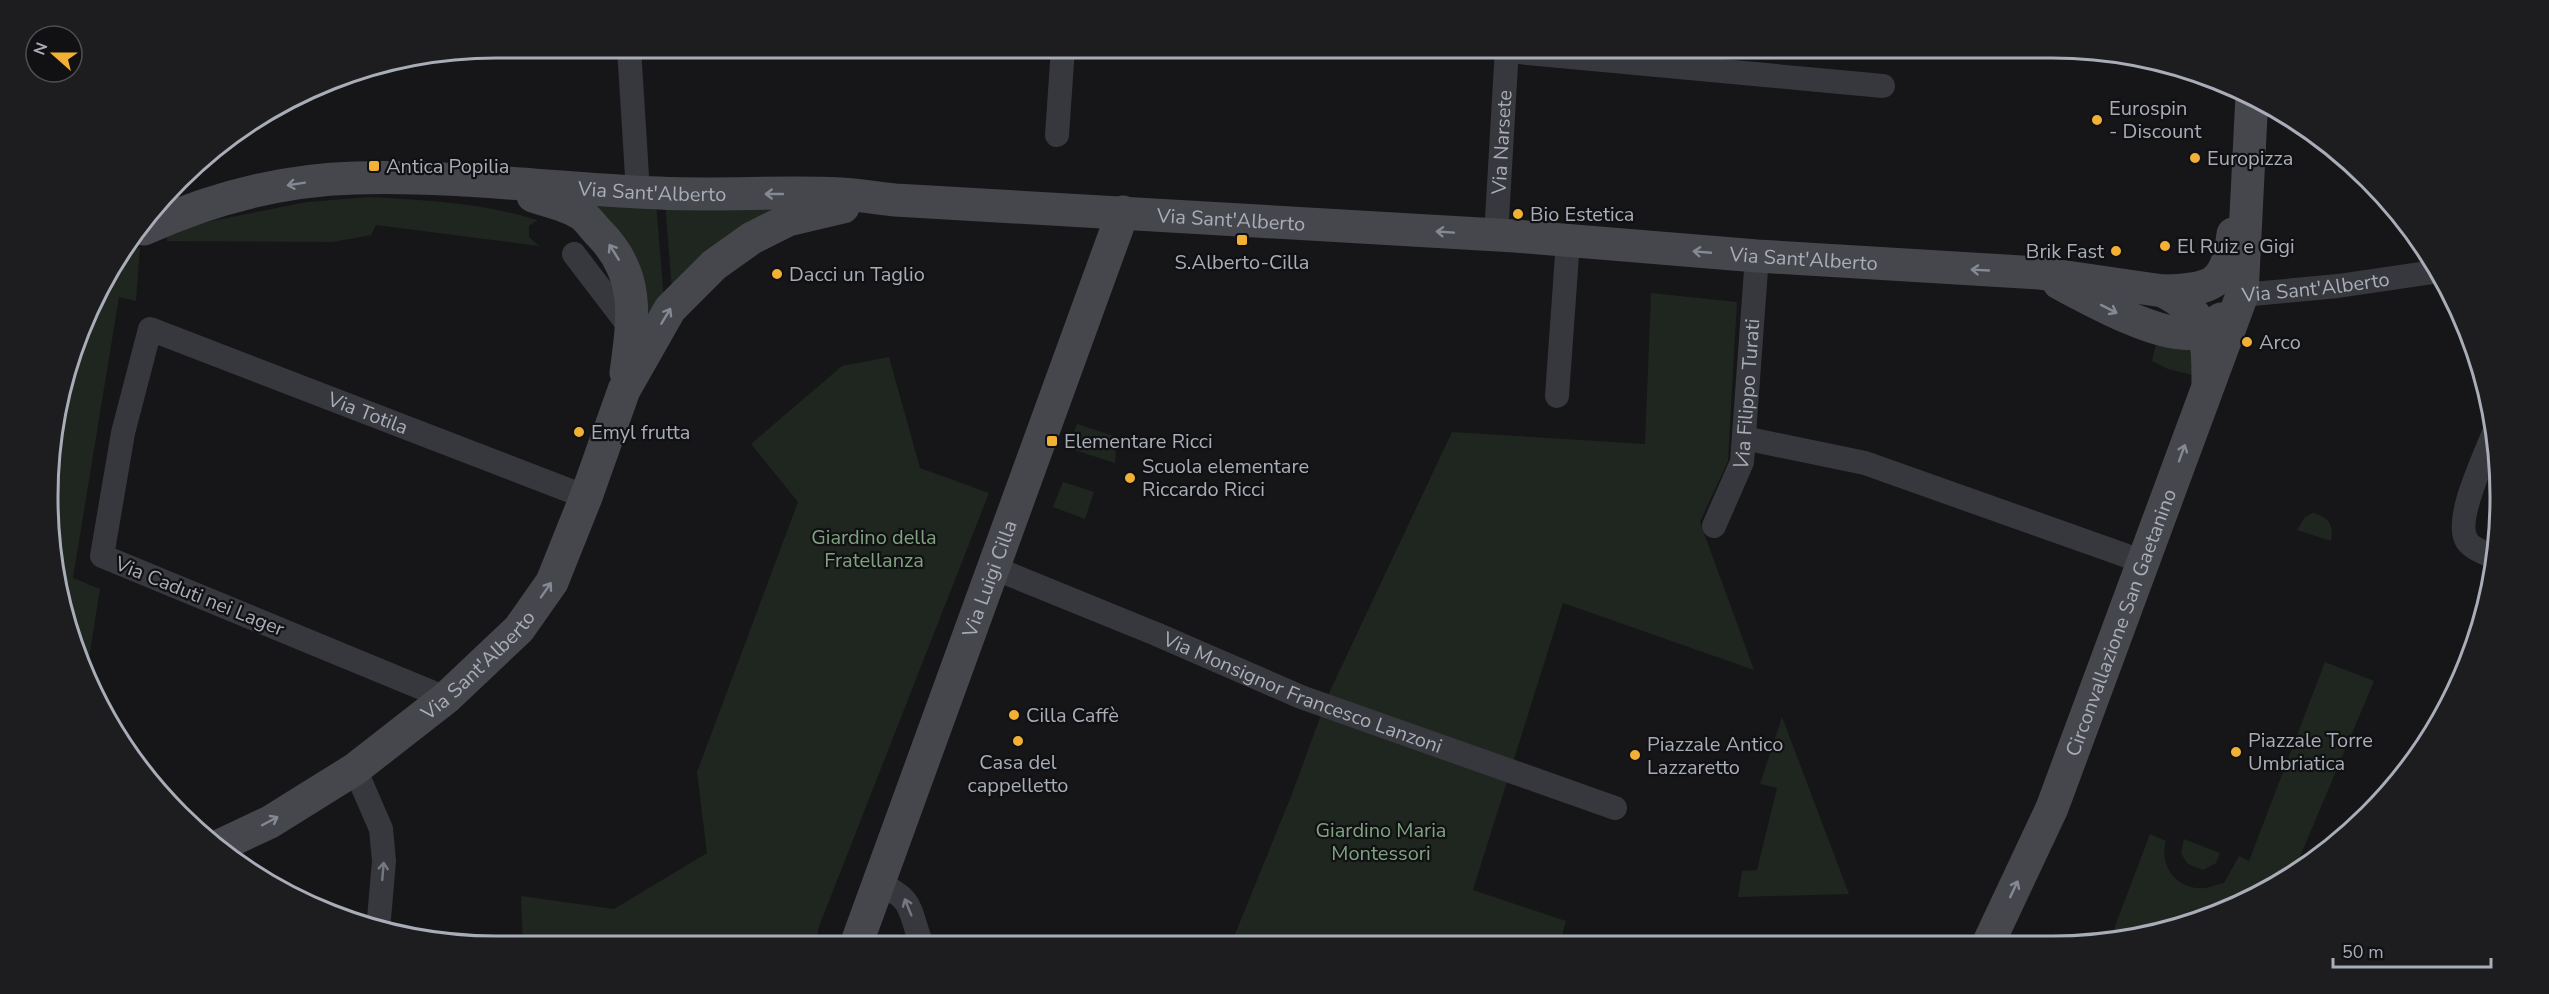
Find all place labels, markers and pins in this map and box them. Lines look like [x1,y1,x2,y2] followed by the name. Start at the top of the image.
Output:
[2109,95,2202,145] place label: Eurospin - Discount
[2090,113,2104,127] marker: Eurospin - Discount
[2207,145,2293,172] place label: Europizza
[2188,151,2202,165] marker: Europizza
[386,153,509,180] place label: Antica Popilia
[367,159,381,173] marker: Antica Popilia
[1530,201,1634,228] place label: Bio Estetica
[1511,207,1525,221] marker: Bio Estetica
[1235,233,1249,247] marker: S.Alberto-Cilla
[2177,233,2295,260] place label: El Ruiz e Gigi
[2026,238,2105,265] place label: Brik Fast
[2158,239,2172,253] marker: El Ruiz e Gigi
[2109,244,2123,258] marker: Brik Fast
[1175,249,1309,276] place label: S.Alberto-Cilla
[789,261,925,288] place label: Dacci un Taglio
[770,267,784,281] marker: Dacci un Taglio
[2259,329,2301,356] place label: Arco
[2240,335,2254,349] marker: Arco
[591,419,690,446] place label: Emyl frutta
[572,425,586,439] marker: Emyl frutta
[1064,428,1213,455] place label: Elementare Ricci
[1045,434,1059,448] marker: Elementare Ricci
[1142,453,1309,503] place label: Scuola elementare Riccardo Ricci
[1123,471,1137,485] marker: Scuola elementare Riccardo Ricci
[1026,702,1119,729] place label: Cilla Caffè
[1007,708,1021,722] marker: Cilla Caffè
[2248,727,2373,777] place label: Piazzale Torre Umbriatica
[1647,731,1783,781] place label: Piazzale Antico Lazzaretto
[1011,734,1025,748] marker: Casa del cappelletto
[2229,745,2243,759] marker: Piazzale Torre Umbriatica
[1628,748,1642,762] marker: Piazzale Antico Lazzaretto
[968,749,1068,799] place label: Casa del cappelletto

